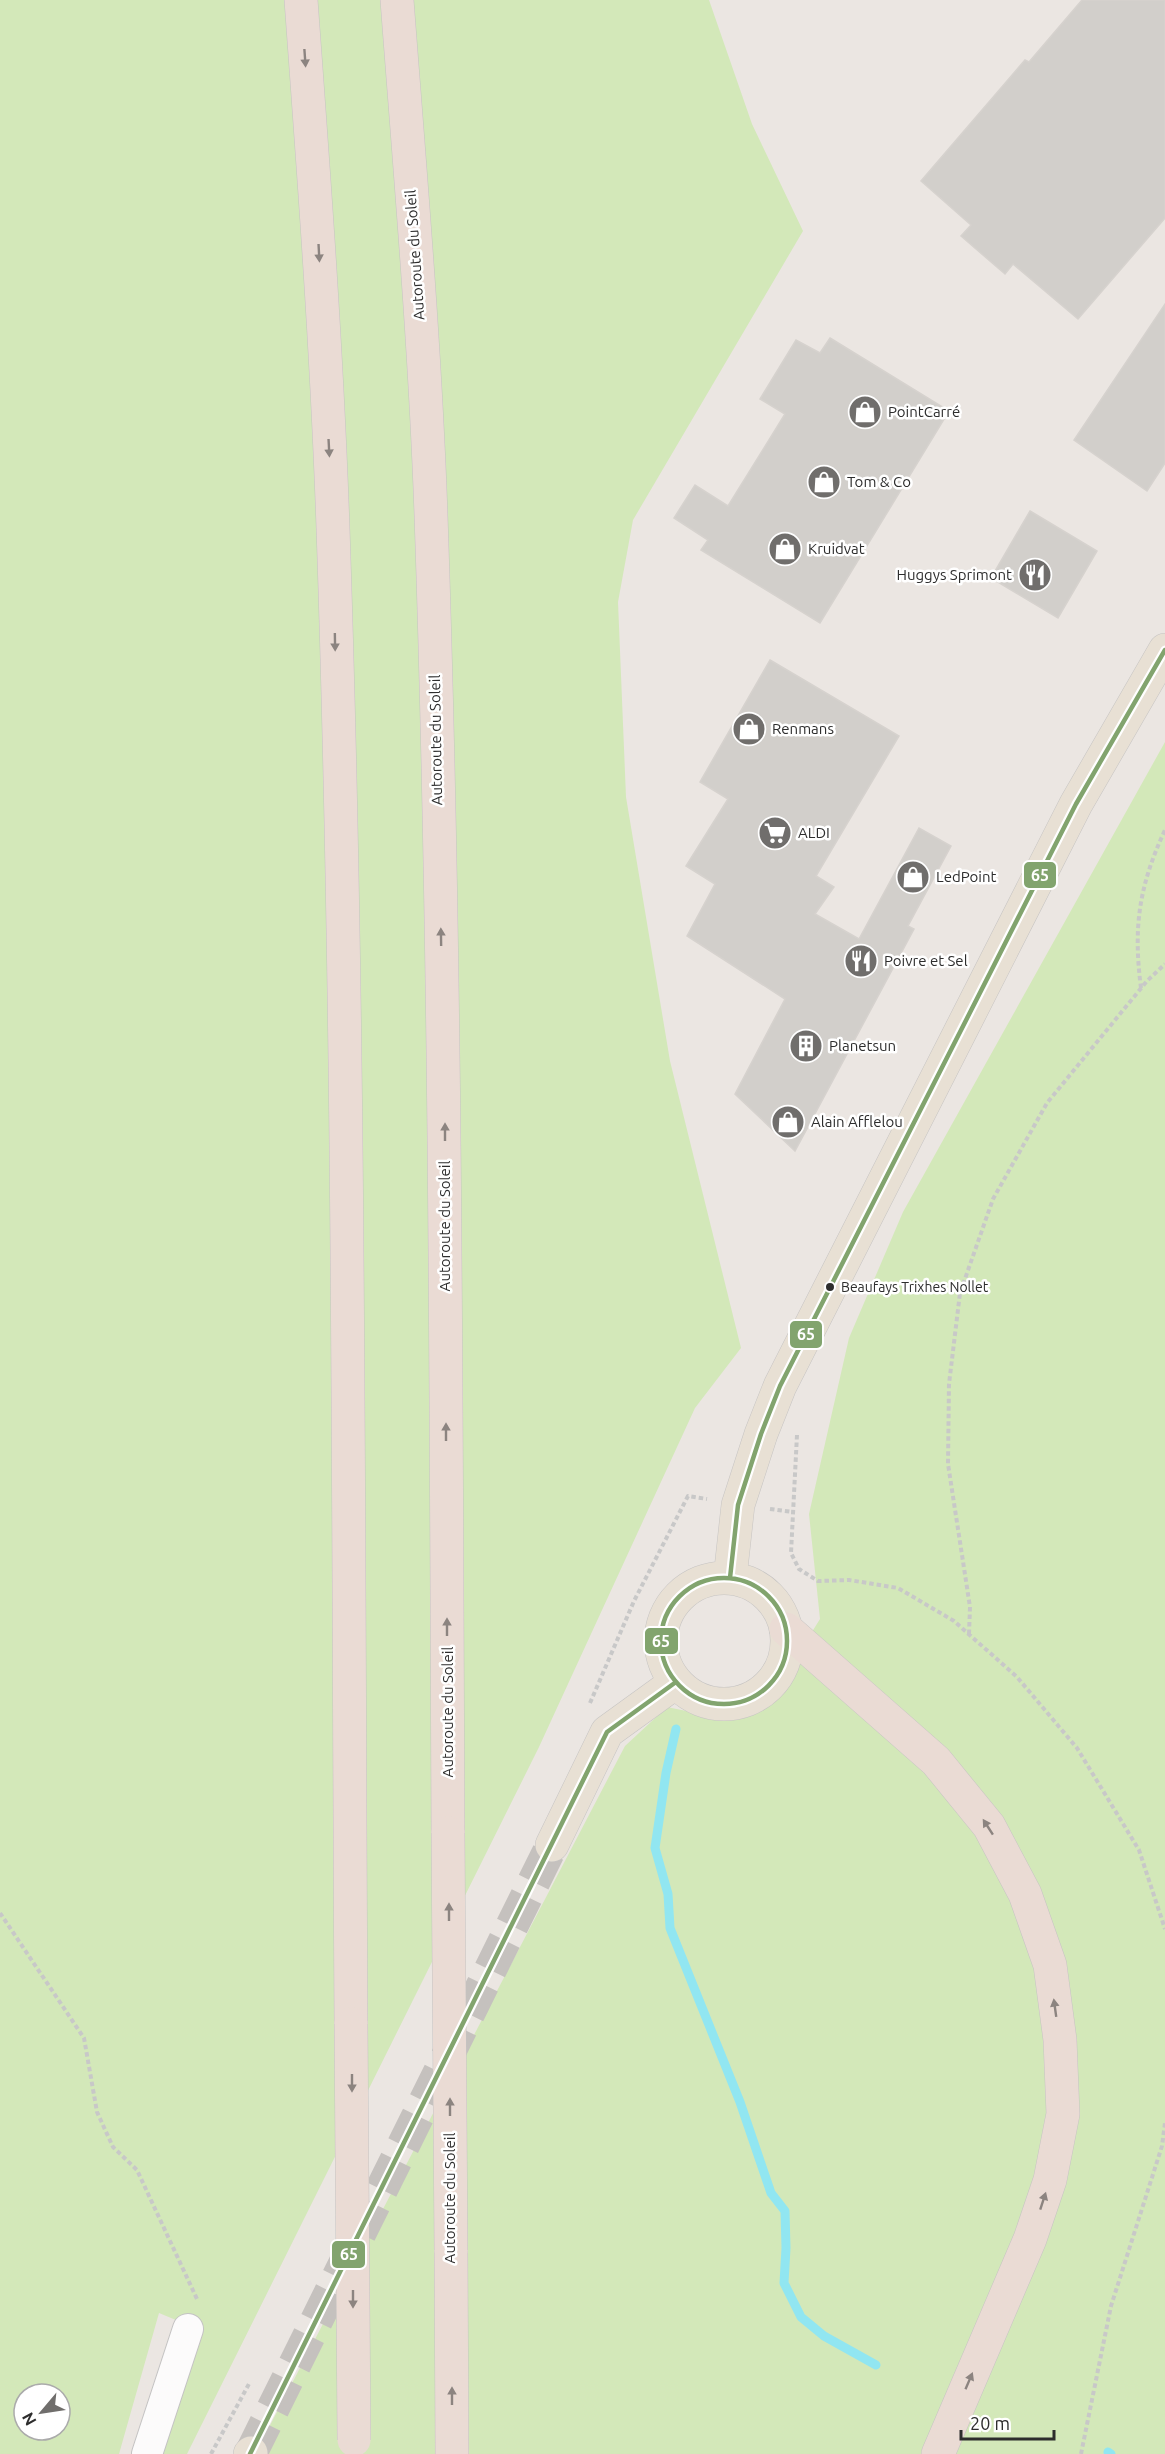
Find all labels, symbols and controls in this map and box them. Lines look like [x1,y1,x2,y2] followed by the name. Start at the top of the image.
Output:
[300,49,310,68] one-way arrow
[401,189,428,321] street label: Autoroute du Soleil
[315,243,324,262] one-way arrow
[847,394,883,430] shop icon: PointCarré
[888,403,960,420] place label: PointCarré
[324,438,333,457] one-way arrow
[806,464,842,500] shop icon: Tom & Co
[847,473,911,490] place label: Tom & Co
[767,531,803,567] shop icon: Kruidvat
[808,540,865,557] place label: Kruidvat
[1017,557,1053,593] restaurant icon: Huggys Sprimont
[896,566,1012,583] place label: Huggys Sprimont
[331,633,340,652] one-way arrow
[426,674,445,806] street label: Autoroute du Soleil
[731,711,767,747] shop icon: Renmans
[772,720,834,737] place label: Renmans
[757,815,793,851] supermarket icon: ALDI
[798,824,830,841] place label: ALDI
[895,859,931,895] shop icon: LedPoint
[1023,861,1057,889] line badge: 65
[1031,866,1049,884] text: 65
[936,868,996,885] place label: LedPoint
[436,928,446,947] one-way arrow
[843,943,879,979] restaurant icon: Poivre et Sel
[884,952,968,969] place label: Poivre et Sel
[788,1028,824,1064] building icon: Planetsun
[829,1037,896,1054] place label: Planetsun
[770,1104,806,1140] shop icon: Alain Afflelou
[811,1113,903,1130] place label: Alain Afflelou
[440,1123,449,1142] one-way arrow
[436,1161,453,1291] street label: Autoroute du Soleil
[841,1279,989,1295] place label: Beaufays Trixhes Nollet
[824,1281,836,1293] marker: Beaufays Trixhes Nollet
[789,1320,823,1349] line badge: 65
[797,1325,815,1343] text: 65
[441,1423,451,1442] one-way arrow
[442,1618,452,1637] one-way arrow
[644,1627,679,1655] line badge: 65
[652,1632,670,1650] text: 65
[439,1647,456,1777] street label: Autoroute du Soleil
[983,1819,994,1836] one-way arrow
[444,1903,454,1922] one-way arrow
[1051,1999,1060,2018] one-way arrow
[347,2073,357,2092] one-way arrow
[445,2098,455,2117] one-way arrow
[441,2133,458,2263] street label: Autoroute du Soleil
[1039,2191,1048,2209] one-way arrow
[331,2240,366,2269] line badge: 65
[340,2245,358,2263] text: 65
[348,2289,358,2308] one-way arrow
[965,2372,975,2390] one-way arrow
[12,2382,72,2442] north arrow
[447,2386,457,2405] one-way arrow
[961,2403,1054,2441] scale bar
[18,2410,40,2429] text: N
[970,2413,1010,2433] text: 20 m

